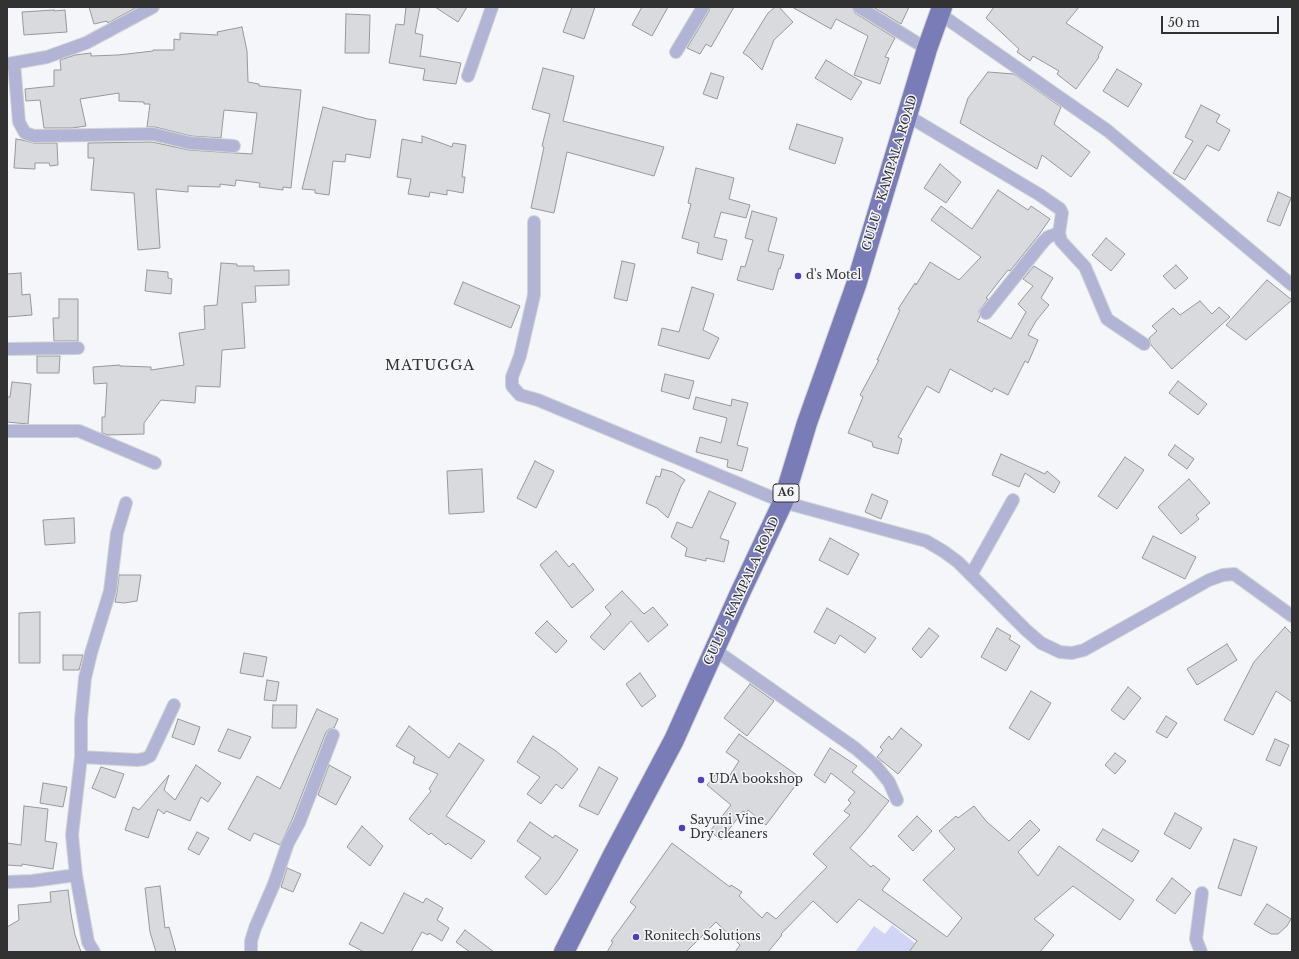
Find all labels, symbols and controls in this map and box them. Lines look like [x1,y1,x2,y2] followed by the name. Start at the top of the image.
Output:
[1163,8,1281,34] scale bar
[1168,15,1200,30] text: 50 m
[859,93,921,253] street label: GULU - KAMPALA ROAD
[806,269,861,283] place label: d's Motel
[793,271,803,281] marker: d's Motel
[385,358,475,374] district label: MATUGGA
[773,484,799,502] road number: A6
[701,515,783,667] street label: GULU - KAMPALA ROAD
[709,773,803,787] place label: UDA bookshop
[696,775,706,785] marker: UDA bookshop
[690,814,768,842] place label: Sayuni Vine Dry cleaners
[677,823,687,833] marker: Sayuni Vine Dry cleaners
[644,930,761,944] place label: Ronitech Solutions
[631,932,641,942] marker: Ronitech Solutions

